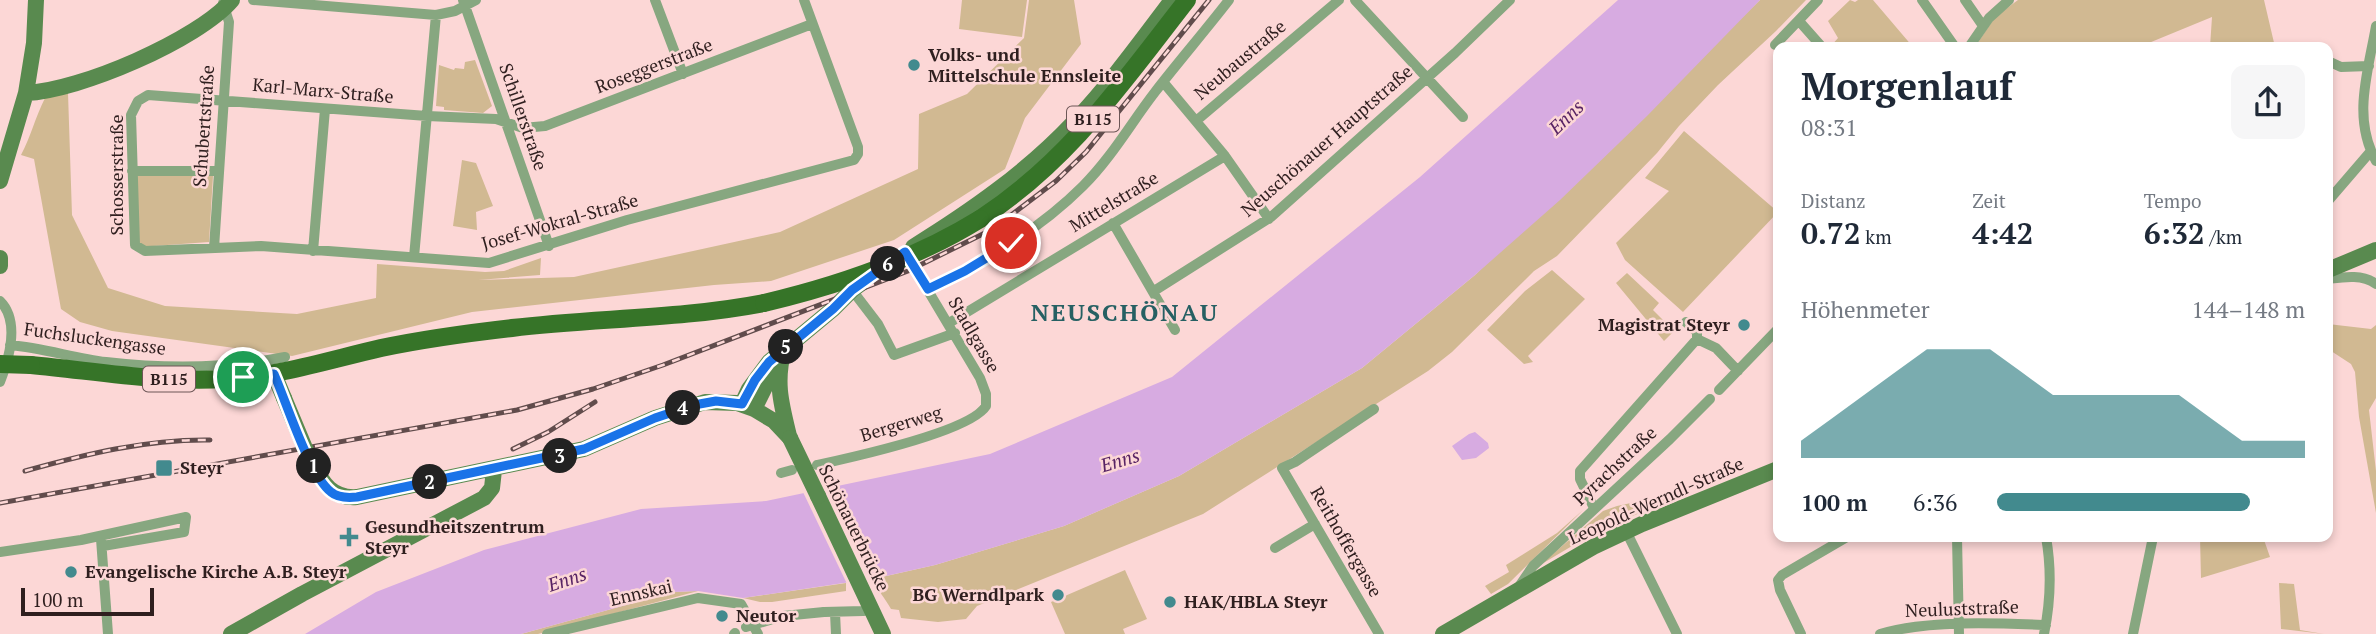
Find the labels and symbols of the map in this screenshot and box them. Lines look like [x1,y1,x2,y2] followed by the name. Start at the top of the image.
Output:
[1188,14,1290,105] street label: Neubaustraße
[592,32,716,98] street label: Roseggerstraße
[928,42,1122,87] place label: Volks- und Mittelschule Ennsleite
[906,57,922,73] marker: Volks- und Mittelschule Ennsleite
[1235,59,1417,221] street label: Neuschönauer Hauptstraße
[494,60,553,173] street label: Schillerstraße
[187,64,219,188] street label: Schubertstraße
[252,72,395,108] street label: Karl-Marx-Straße
[1542,94,1589,140] water label: Enns
[1067,106,1119,132] road number: B115
[104,114,128,236] street label: Schosserstraße
[1065,165,1162,237] street label: Mittelstraße
[479,187,641,255] street label: Josef-Wokral-Straße
[981,213,1041,273] pin
[870,246,906,282] pin: 6
[943,292,1006,377] street label: Stadlgasse
[1031,296,1219,328] district label: NEUSCHÖNAU
[1598,312,1730,336] place label: Magistrat Steyr
[23,316,168,360] street label: Fuchsluckengasse
[1736,317,1752,333] marker: Magistrat Steyr
[768,330,804,364] pin: 5
[213,347,273,407] pin
[143,366,195,392] road number: B115
[666,390,700,426] pin: 4
[857,399,945,447] street label: Bergerweg
[1567,420,1661,510] street label: Pyrachstraße
[542,438,578,474] pin: 3
[1096,442,1143,478] water label: Enns
[296,448,332,484] pin: 1
[1564,451,1747,550] street label: Leopold-Werndl-Straße
[180,455,224,479] place label: Steyr
[154,458,174,478] marker: Steyr
[814,460,896,595] street label: Schönauerbrücke
[412,464,448,500] pin: 2
[1305,482,1388,601] street label: Reithoffergasse
[365,514,545,559] place label: Gesundheitszentrum Steyr
[339,527,359,547] marker: Gesundheitszentrum Steyr
[85,559,347,583] place label: Evangelische Kirche A.B. Steyr
[543,560,590,597] water label: Enns
[63,564,79,580] marker: Evangelische Kirche A.B. Steyr
[607,573,674,611] street label: Ennskai
[912,582,1045,606] place label: BG Werndlpark
[21,585,154,617] scale bar
[1050,587,1066,603] marker: BG Werndlpark
[1184,589,1328,613] place label: HAK/HBLA Steyr
[1162,594,1178,610] marker: HAK/HBLA Steyr
[1905,594,2019,622] street label: Neuluststraße
[736,603,796,627] place label: Neutor
[714,608,730,624] marker: Neutor

